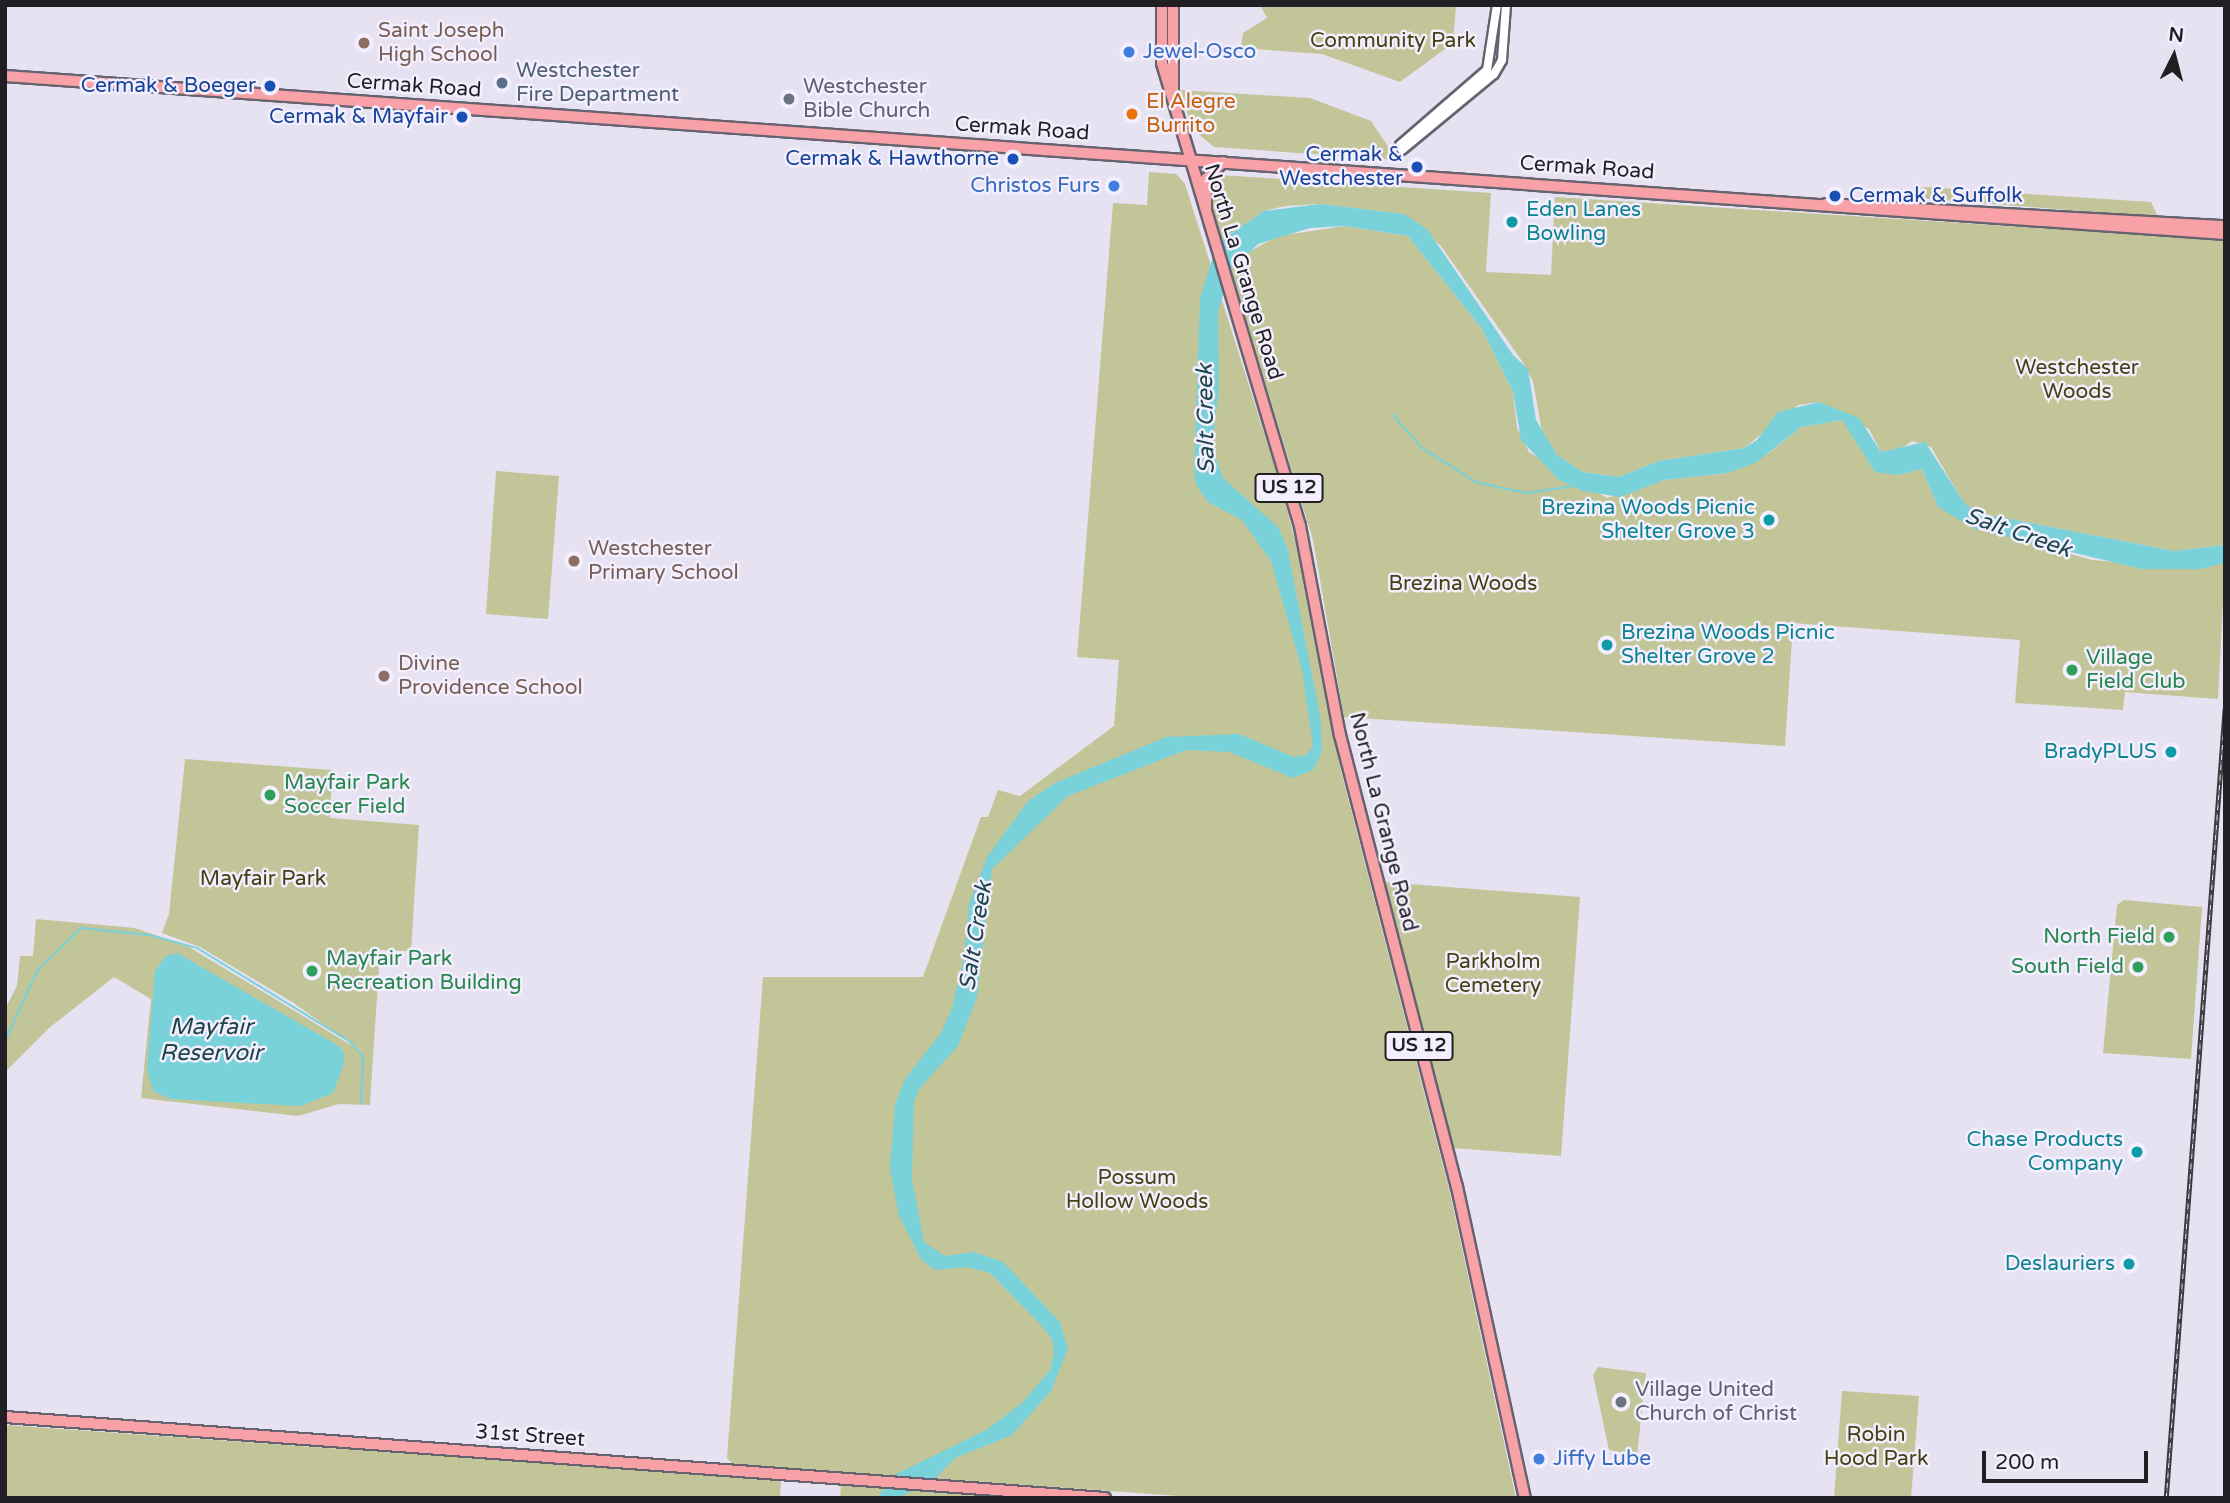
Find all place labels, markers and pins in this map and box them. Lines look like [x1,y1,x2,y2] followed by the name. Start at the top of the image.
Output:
[378,18,505,68] place label: Saint Joseph High School
[356,35,372,51] marker: Saint Joseph High School
[1143,39,1256,65] place label: Jewel-Osco
[1121,44,1137,60] marker: Jewel-Osco
[516,58,679,108] place label: Westchester Fire Department
[81,73,256,99] place label: Cermak & Boeger
[803,74,930,124] place label: Westchester Bible Church
[494,75,510,91] marker: Westchester Fire Department
[262,78,278,94] marker: Cermak & Boeger
[1146,89,1236,139] place label: El Alegre Burrito
[781,91,797,107] marker: Westchester Bible Church
[269,104,448,130] place label: Cermak & Mayfair
[1124,106,1140,122] marker: El Alegre Burrito
[454,109,470,125] marker: Cermak & Mayfair
[1279,142,1403,192] place label: Cermak & Westchester
[785,146,999,172] place label: Cermak & Hawthorne
[1005,151,1021,167] marker: Cermak & Hawthorne
[1409,159,1425,175] marker: Cermak & Westchester
[970,173,1100,199] place label: Christos Furs
[1106,178,1122,194] marker: Christos Furs
[1849,183,2023,209] place label: Cermak & Suffolk
[1827,188,1843,204] marker: Cermak & Suffolk
[1526,197,1641,247] place label: Eden Lanes Bowling
[1504,214,1520,230] marker: Eden Lanes Bowling
[1541,495,1755,545] place label: Brezina Woods Picnic Shelter Grove 3
[1761,512,1777,528] marker: Brezina Woods Picnic Shelter Grove 3
[588,536,739,586] place label: Westchester Primary School
[566,553,582,569] marker: Westchester Primary School
[1621,620,1835,670] place label: Brezina Woods Picnic Shelter Grove 2
[1599,637,1615,653] marker: Brezina Woods Picnic Shelter Grove 2
[2086,645,2185,695] place label: Village Field Club
[398,651,583,701] place label: Divine Providence School
[2064,662,2080,678] marker: Village Field Club
[376,668,392,684] marker: Divine Providence School
[2044,739,2157,765] place label: BradyPLUS
[2163,744,2179,760] marker: BradyPLUS
[284,770,410,820] place label: Mayfair Park Soccer Field
[262,787,278,803] marker: Mayfair Park Soccer Field
[2043,924,2155,950] place label: North Field
[2161,929,2177,945] marker: North Field
[326,946,522,996] place label: Mayfair Park Recreation Building
[2011,954,2124,980] place label: South Field
[2130,959,2146,975] marker: South Field
[304,963,320,979] marker: Mayfair Park Recreation Building
[1967,1127,2123,1177] place label: Chase Products Company
[2129,1144,2145,1160] marker: Chase Products Company
[2005,1251,2115,1277] place label: Deslauriers
[2121,1256,2137,1272] marker: Deslauriers
[1635,1377,1797,1427] place label: Village United Church of Christ
[1613,1394,1629,1410] marker: Village United Church of Christ
[1553,1446,1651,1472] place label: Jiffy Lube
[1531,1451,1547,1467] marker: Jiffy Lube

